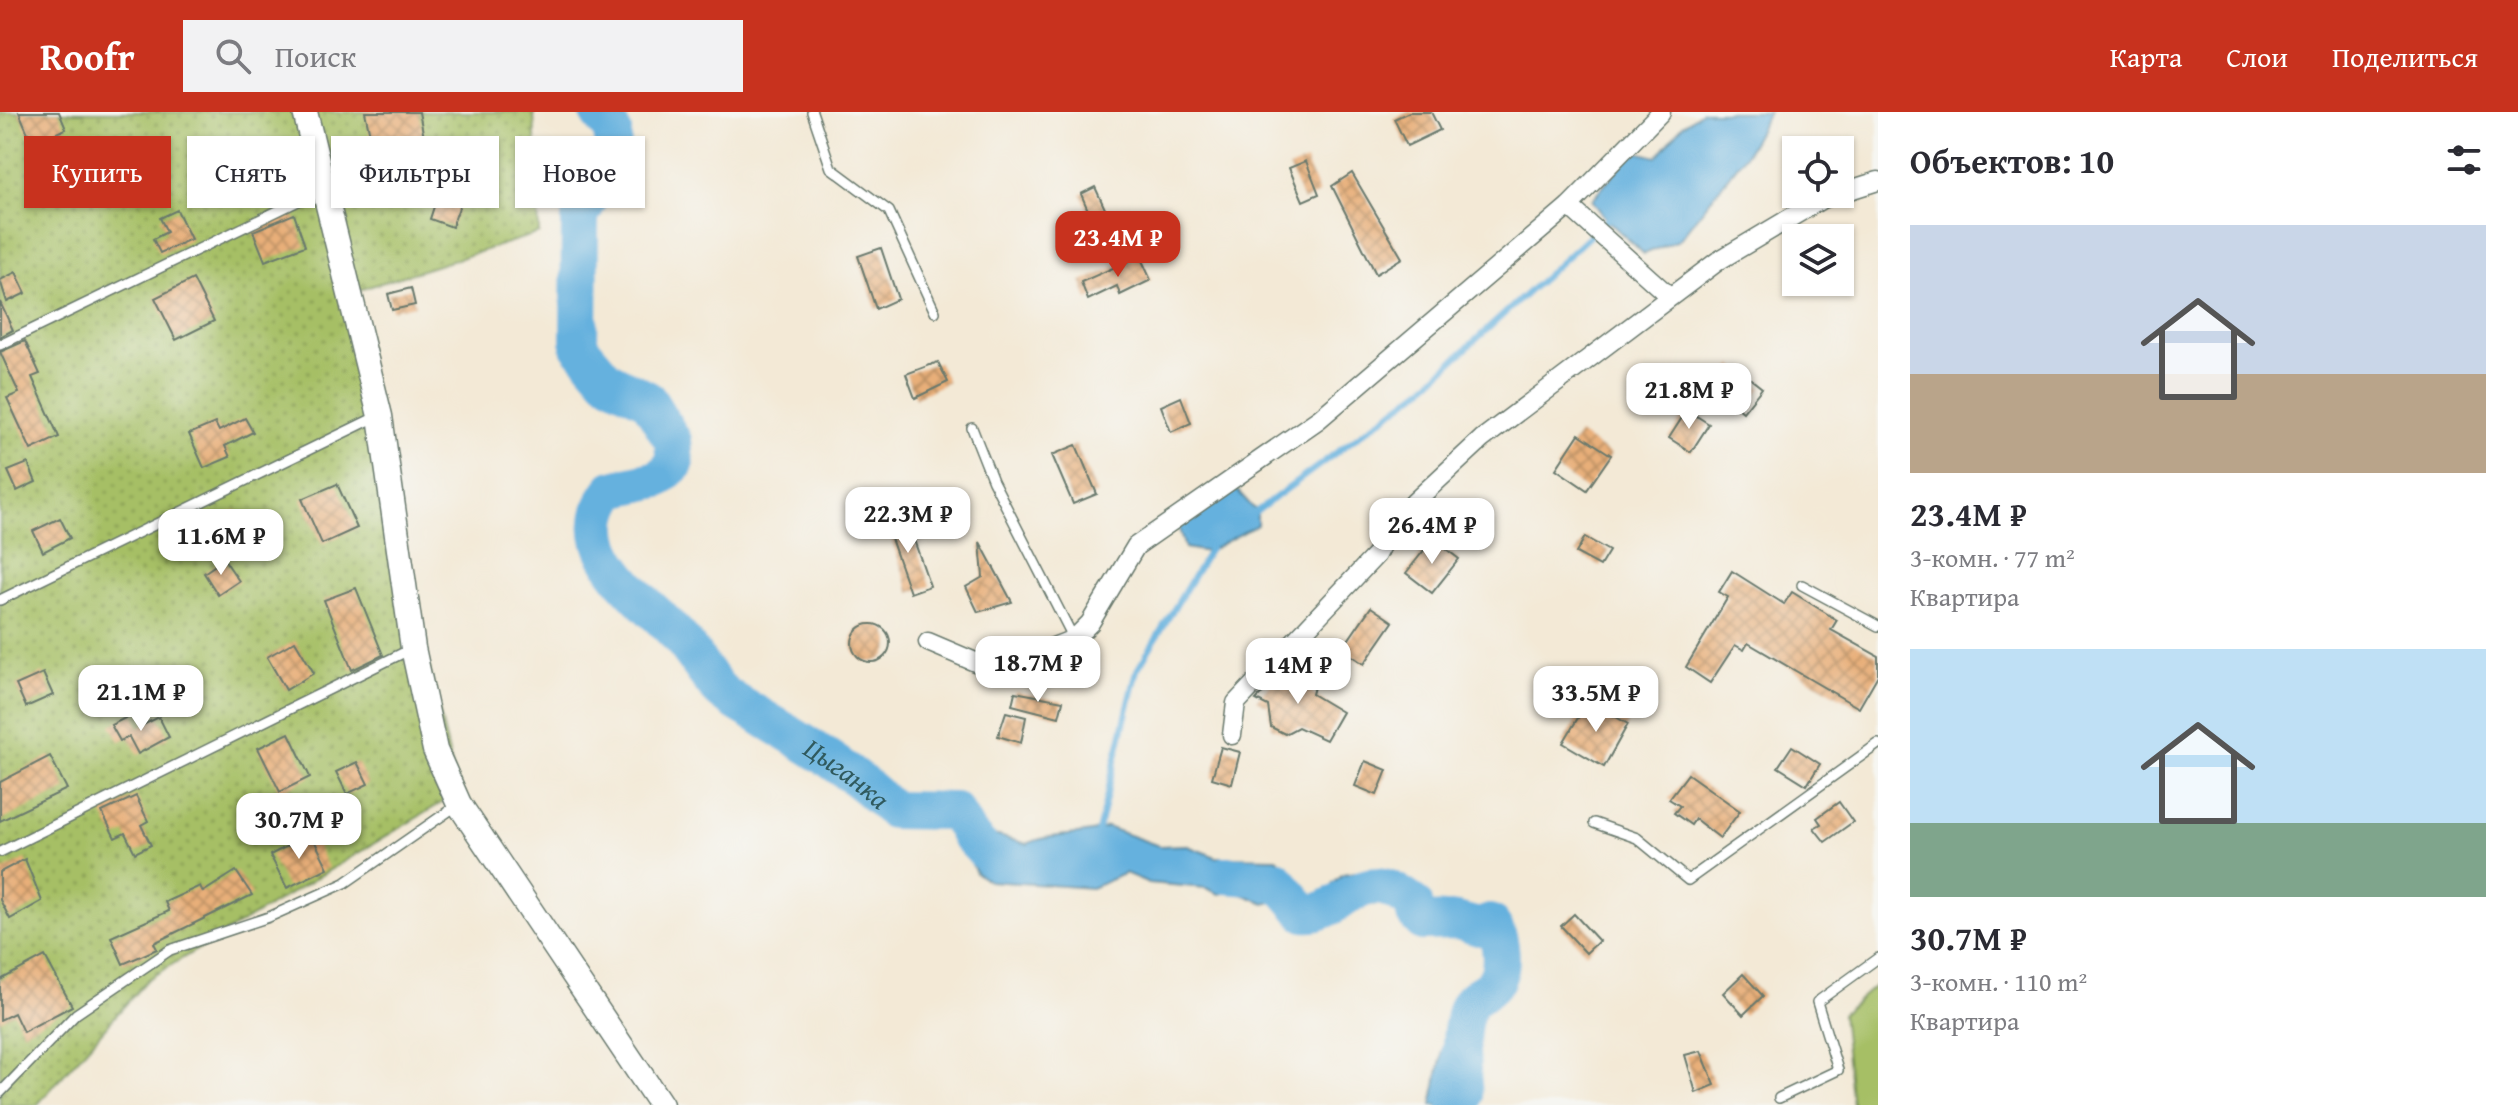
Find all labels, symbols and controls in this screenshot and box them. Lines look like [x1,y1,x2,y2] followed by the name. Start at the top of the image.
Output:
[183,20,743,92] search box
[40,28,135,84] text: Roofr
[211,34,255,78] icon: search
[275,34,356,78] text: Поиск
[2110,36,2182,77] text: Карта
[2226,36,2288,77] text: Слои
[2332,36,2478,77] text: Поделиться
[24,136,171,208] chip: Купить
[187,136,315,208] chip: Снять
[331,136,499,208] chip: Фильтры
[515,136,645,208] chip: Новое
[1782,136,1854,296] map controls
[1782,136,1854,208] button: locate
[1910,136,2114,185] text: Объектов: 10
[2442,138,2486,182] icon: filters
[1044,211,1192,279] pin: 23.4M ₽
[1073,217,1163,256] text: 23.4M ₽
[1782,224,1854,296] button: layers
[2126,277,2270,421] icon: home
[1615,363,1763,431] pin: 21.8M ₽
[1644,369,1734,408] text: 21.8M ₽
[834,487,982,555] pin: 22.3M ₽
[1910,489,2027,538] text: 23.4M ₽
[863,493,953,532] text: 22.3M ₽
[1358,498,1506,566] pin: 26.4M ₽
[1387,504,1477,543] text: 26.4M ₽
[147,509,295,577] pin: 11.6M ₽
[176,515,266,554] text: 11.6M ₽
[1910,538,2075,577] text: 3-комн. · 77 m²
[1910,577,2019,616] text: Квартира
[964,636,1112,704] pin: 18.7M ₽
[1242,638,1354,706] pin: 14M ₽
[993,642,1083,681] text: 18.7M ₽
[1264,644,1332,683] text: 14M ₽
[67,665,215,733] pin: 21.1M ₽
[1522,666,1670,734] pin: 33.5M ₽
[96,671,186,710] text: 21.1M ₽
[1551,672,1641,711] text: 33.5M ₽
[2126,701,2270,845] icon: home
[796,727,900,818] water label: Цыганка
[225,793,373,861] pin: 30.7M ₽
[254,799,344,838] text: 30.7M ₽
[1910,913,2027,962] text: 30.7M ₽
[1910,962,2087,1001] text: 3-комн. · 110 m²
[1910,1001,2019,1040] text: Квартира

